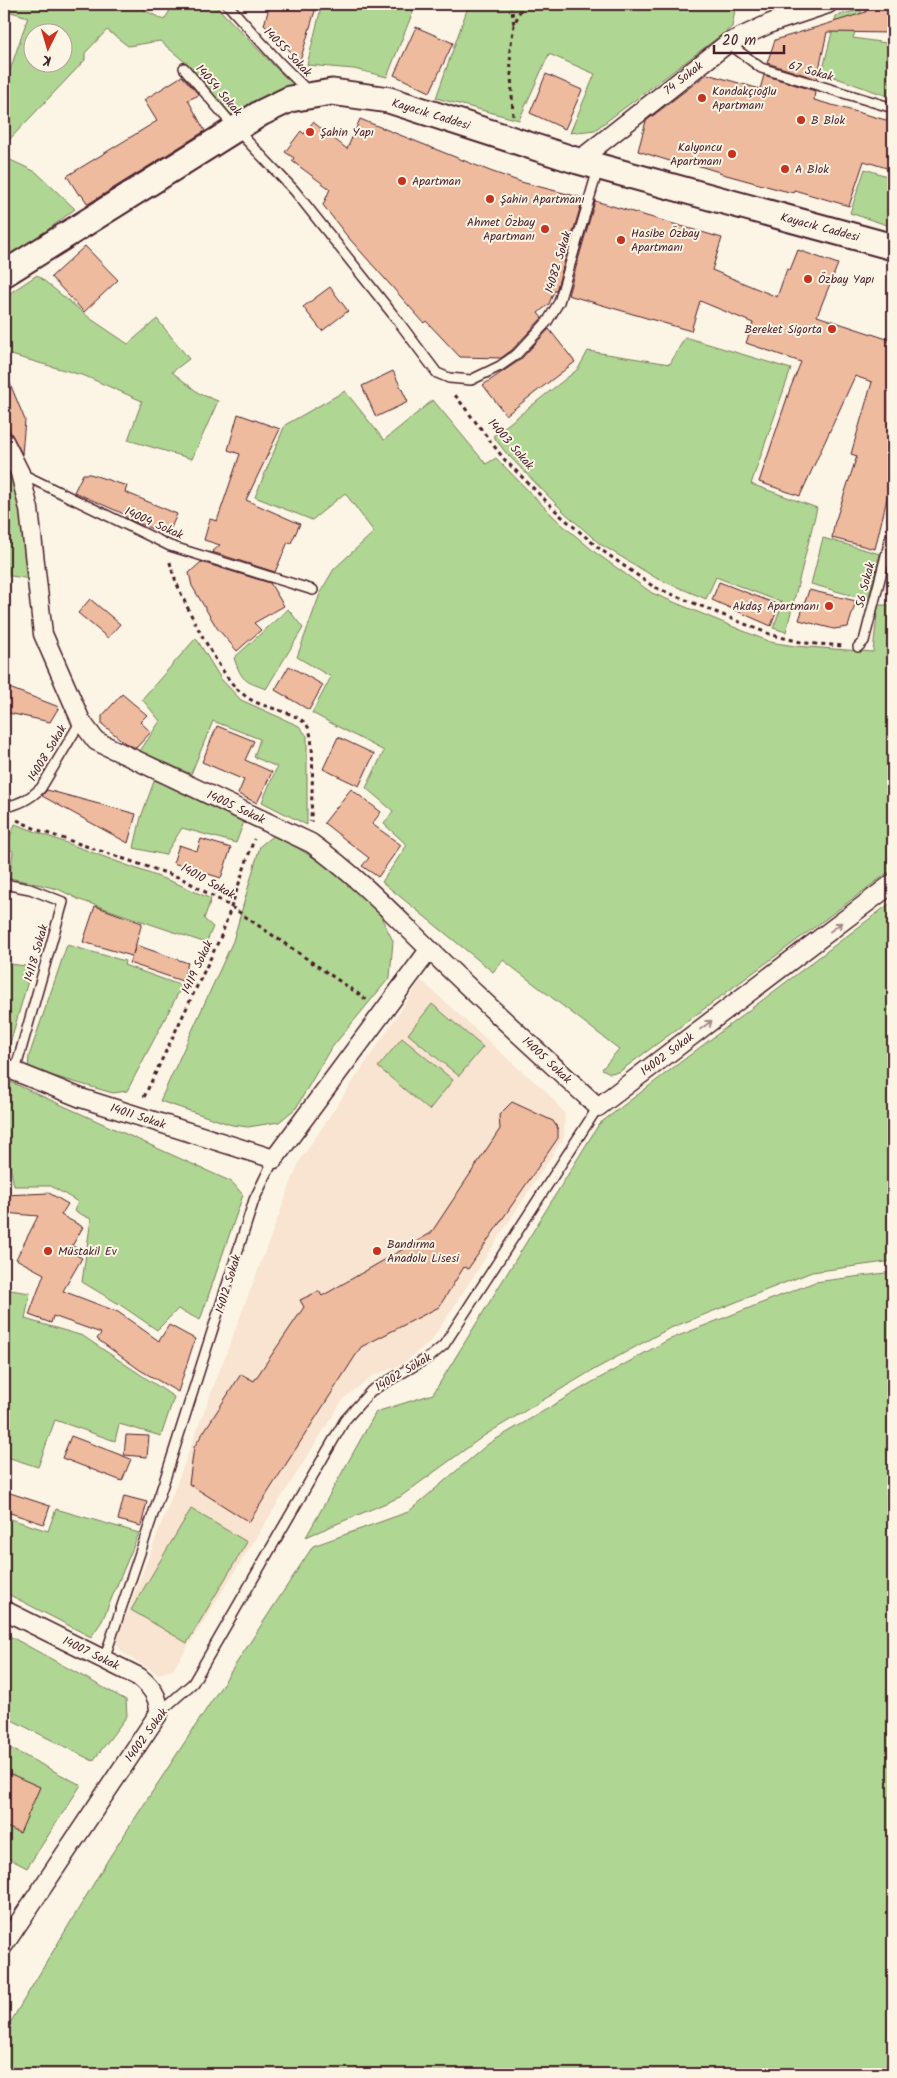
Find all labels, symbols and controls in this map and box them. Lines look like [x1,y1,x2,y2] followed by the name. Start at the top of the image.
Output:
[22,22,72,72] north arrow
[714,22,784,54] scale bar
[259,23,317,82] street label: 14055 Sokak
[722,29,756,53] text: 20 m
[41,49,52,71] text: K
[786,56,836,87] street label: 67 Sokak
[659,57,707,100] street label: 74 Sokak
[191,60,247,121] street label: 14054 Sokak
[712,82,777,115] place label: Kondakçıoğlu Apartmanı
[696,92,708,104] marker: Kondakçıoğlu Apartmanı
[389,94,473,136] street label: Kayacık Caddesi
[811,111,845,130] place label: B Blok
[795,114,807,126] marker: B Blok
[320,123,374,142] place label: Şahin Yapı
[304,126,316,138] marker: Şahin Yapı
[670,138,722,171] place label: Kalyoncu Apartmanı
[726,148,738,160] marker: Kalyoncu Apartmanı
[795,160,829,179] place label: A Blok
[779,163,791,175] marker: A Blok
[412,172,461,191] place label: Apartman
[396,175,408,187] marker: Apartman
[500,190,585,209] place label: Şahin Apartmanı
[484,193,496,205] marker: Şahin Apartmanı
[778,208,863,247] street label: Kayacık Caddesi
[467,213,535,246] place label: Ahmet Özbay Apartmanı
[539,223,551,235] marker: Ahmet Özbay Apartmanı
[631,224,700,257] place label: Hasibe Özbay Apartmanı
[540,228,577,296] street label: 14082 Sokak
[615,234,627,246] marker: Hasibe Özbay Apartmanı
[818,270,874,289] place label: Özbay Yapı
[802,273,814,285] marker: Özbay Yapı
[744,320,822,339] place label: Bereket Sigorta
[826,323,838,335] marker: Bereket Sigorta
[483,414,539,475] street label: 14003 Sokak
[121,502,187,545] street label: 14004 Sokak
[851,560,880,610] street label: 56 Sokak
[733,597,819,616] place label: Akdaş Apartmanı
[823,600,835,612] marker: Akdaş Apartmanı
[23,721,72,785] street label: 14008 Sokak
[204,786,268,829] street label: 14005 Sokak
[177,859,239,904] street label: 14010 Sokak
[829,921,842,932] one-way arrow
[19,922,54,984] street label: 14118 Sokak
[177,937,218,997] street label: 14119 Sokak
[699,1019,712,1030] one-way arrow
[636,1028,698,1081] street label: 14002 Sokak
[517,1032,576,1089] street label: 14005 Sokak
[108,1099,168,1134] street label: 14011 Sokak
[387,1235,460,1268] place label: Bandırma Anadolu Lisesi
[58,1242,118,1261] place label: Müstakil Ev
[42,1245,54,1257] marker: Müstakil Ev
[371,1245,383,1257] marker: Bandırma Anadolu Lisesi
[211,1252,247,1316] street label: 14012 Sokak
[371,1348,435,1397] street label: 14002 Sokak
[59,1631,123,1676] street label: 14007 Sokak
[120,1704,173,1766] street label: 14002 Sokak

